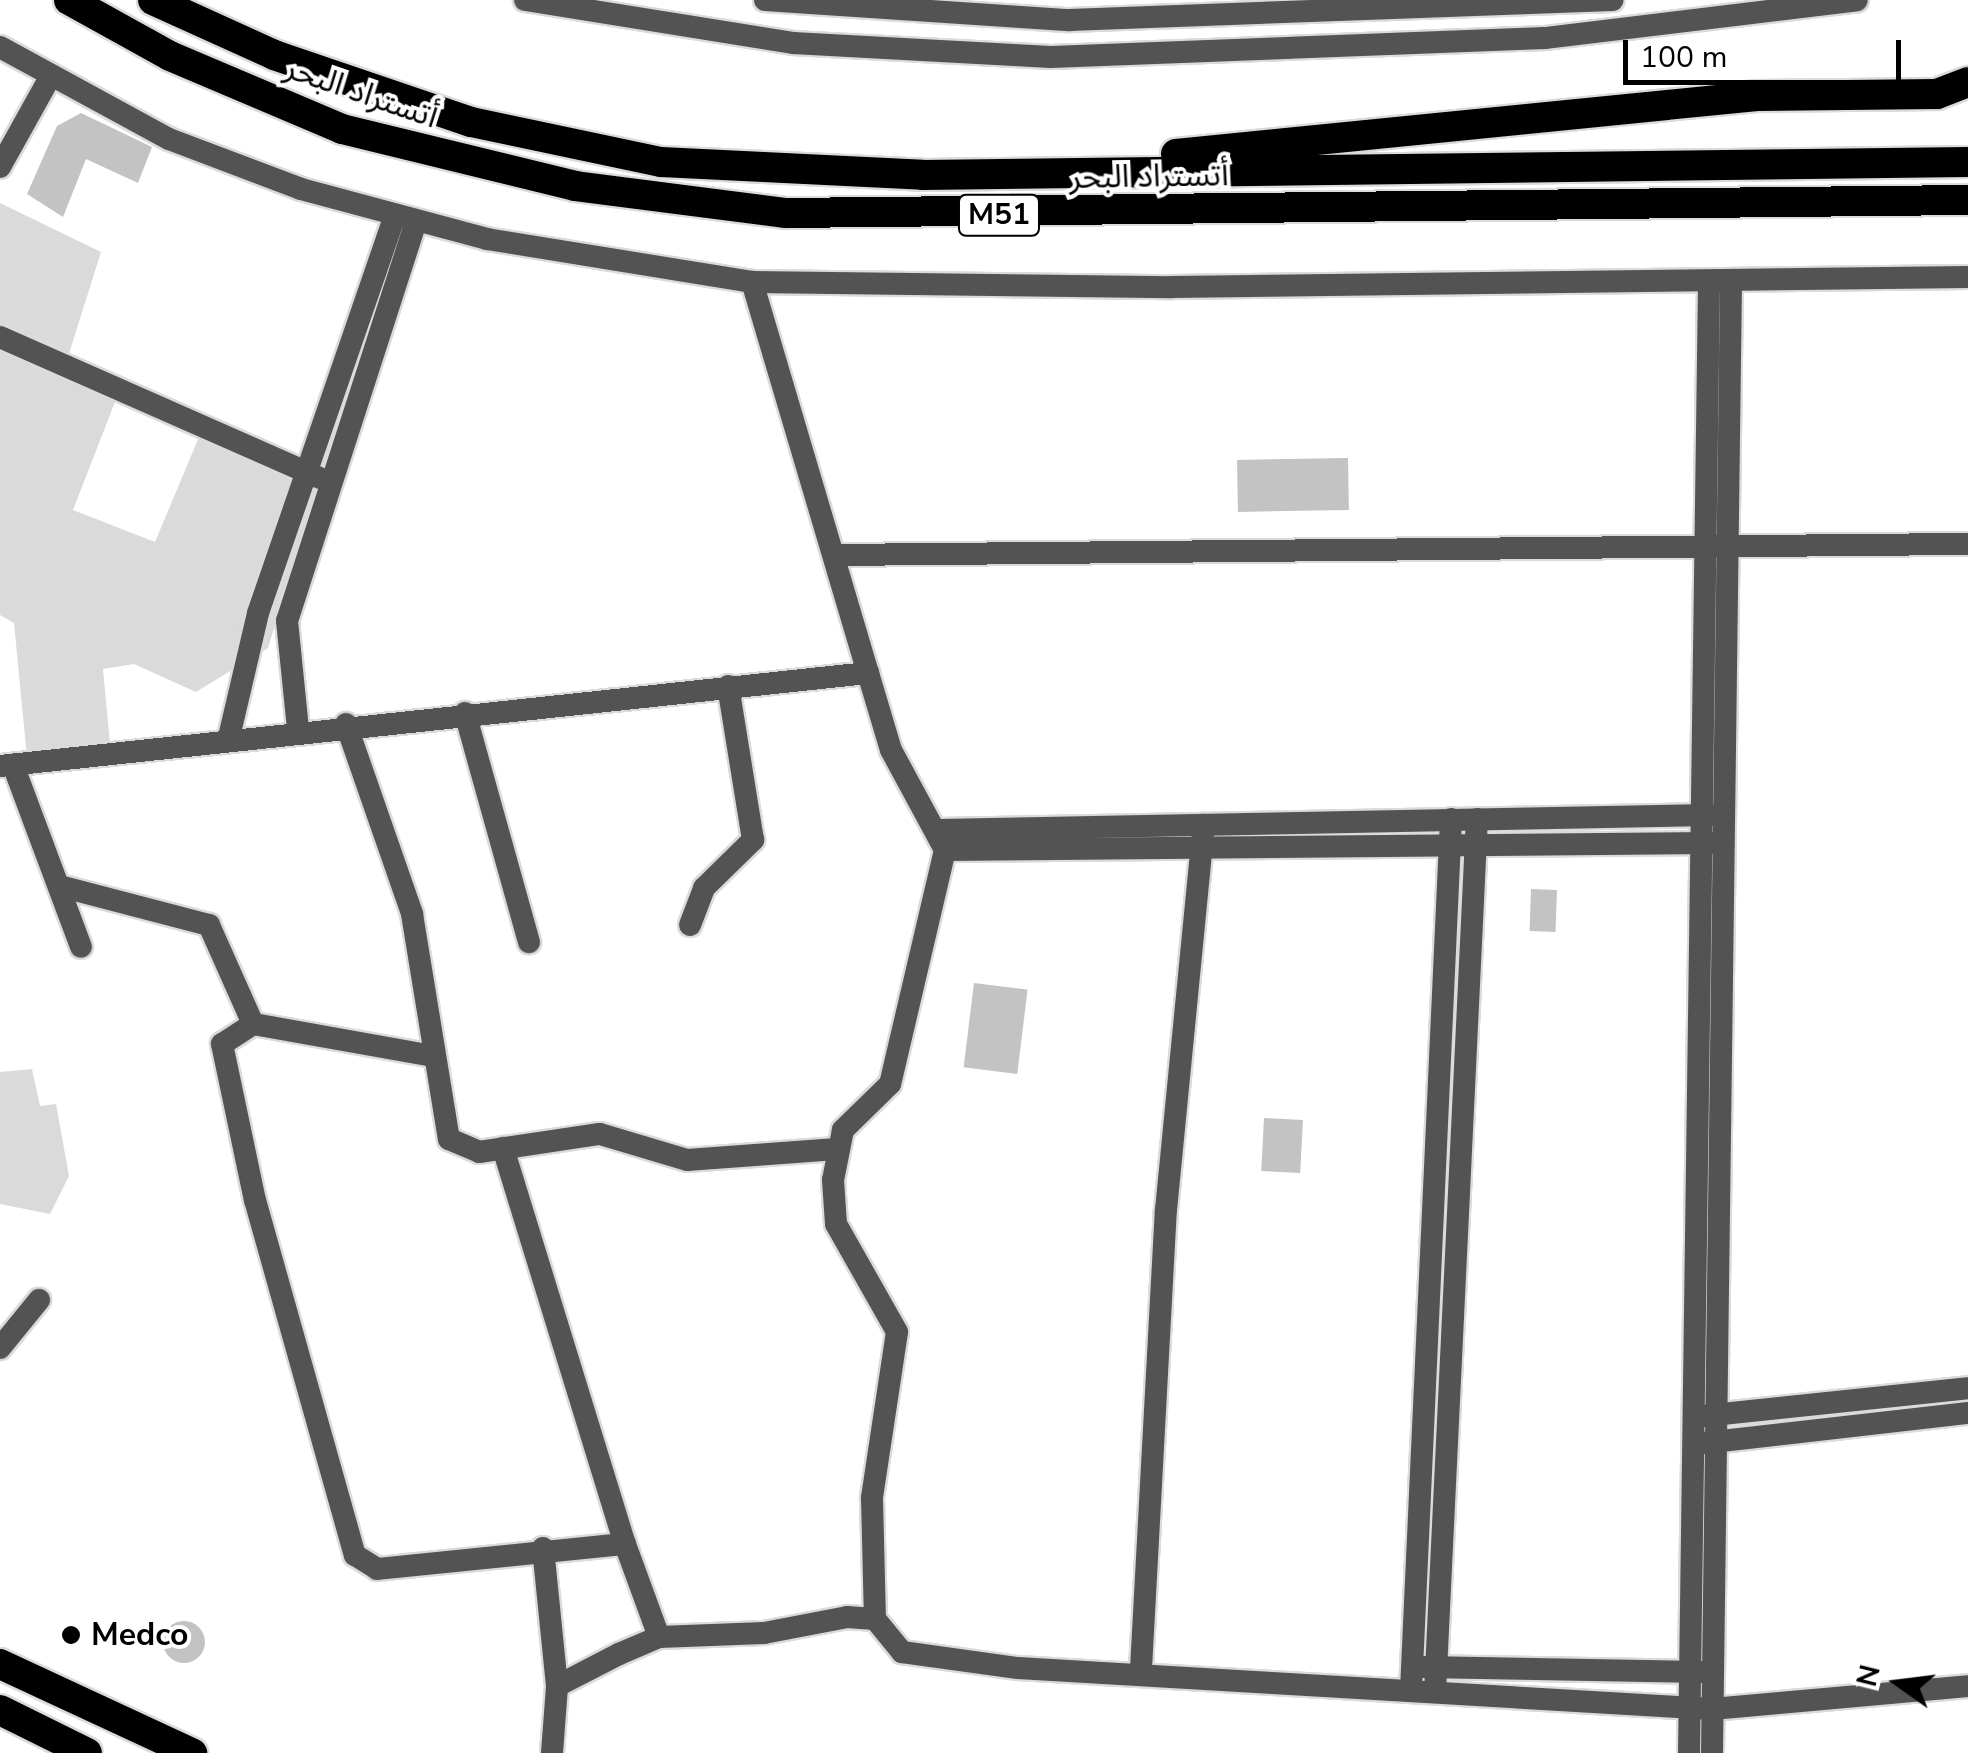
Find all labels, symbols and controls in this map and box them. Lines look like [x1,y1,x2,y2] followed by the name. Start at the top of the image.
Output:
[1628,20,1906,82] scale bar
[1640,37,1727,78] text: 100 m
[280,49,442,137] street label: أتستراد البحر
[1069,156,1229,198] street label: أتستراد البحر
[956,190,1042,240] road number: M51
[91,1616,189,1654] place label: Medco
[60,1624,82,1646] marker: Medco
[1848,1633,1948,1733] north arrow
[1848,1661,1890,1691] text: N

